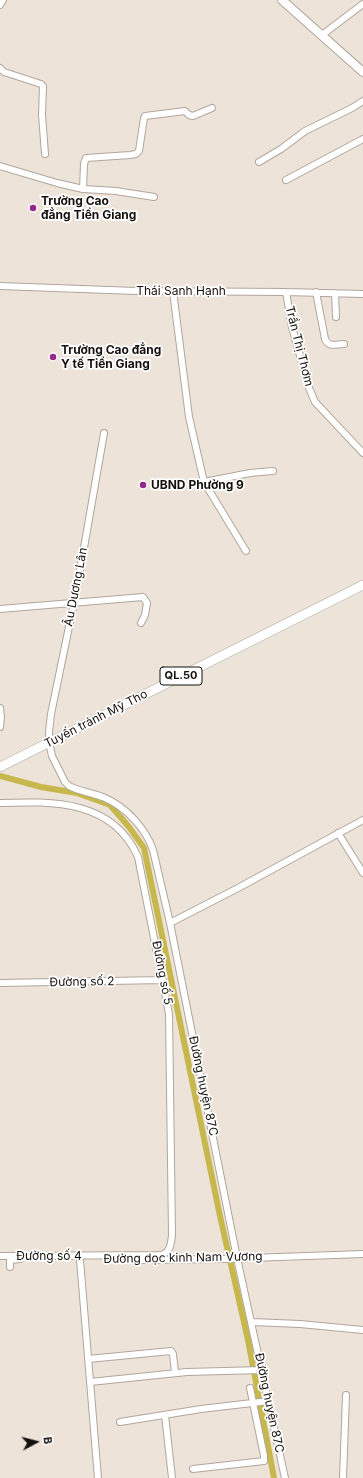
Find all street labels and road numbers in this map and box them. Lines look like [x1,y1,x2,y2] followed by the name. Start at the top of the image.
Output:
[136,284,226,298] street label: Thái Sanh Hạnh
[282,304,316,388] street label: Trần Thị Thơm
[61,546,91,628] street label: Âu Dương Lân
[160,667,202,685] road number: QL.50
[42,687,150,751] street label: Tuyến tránh Mỹ Tho
[149,940,175,1006] street label: Đường số 5
[49,974,115,990] street label: Đường số 2
[185,1035,221,1137] street label: Đường huyện 87C
[16,1249,82,1263] street label: Đường số 4
[103,1249,263,1267] street label: Đường dọc kinh Nam Vương
[251,1352,287,1454] street label: Đường huyện 87C

